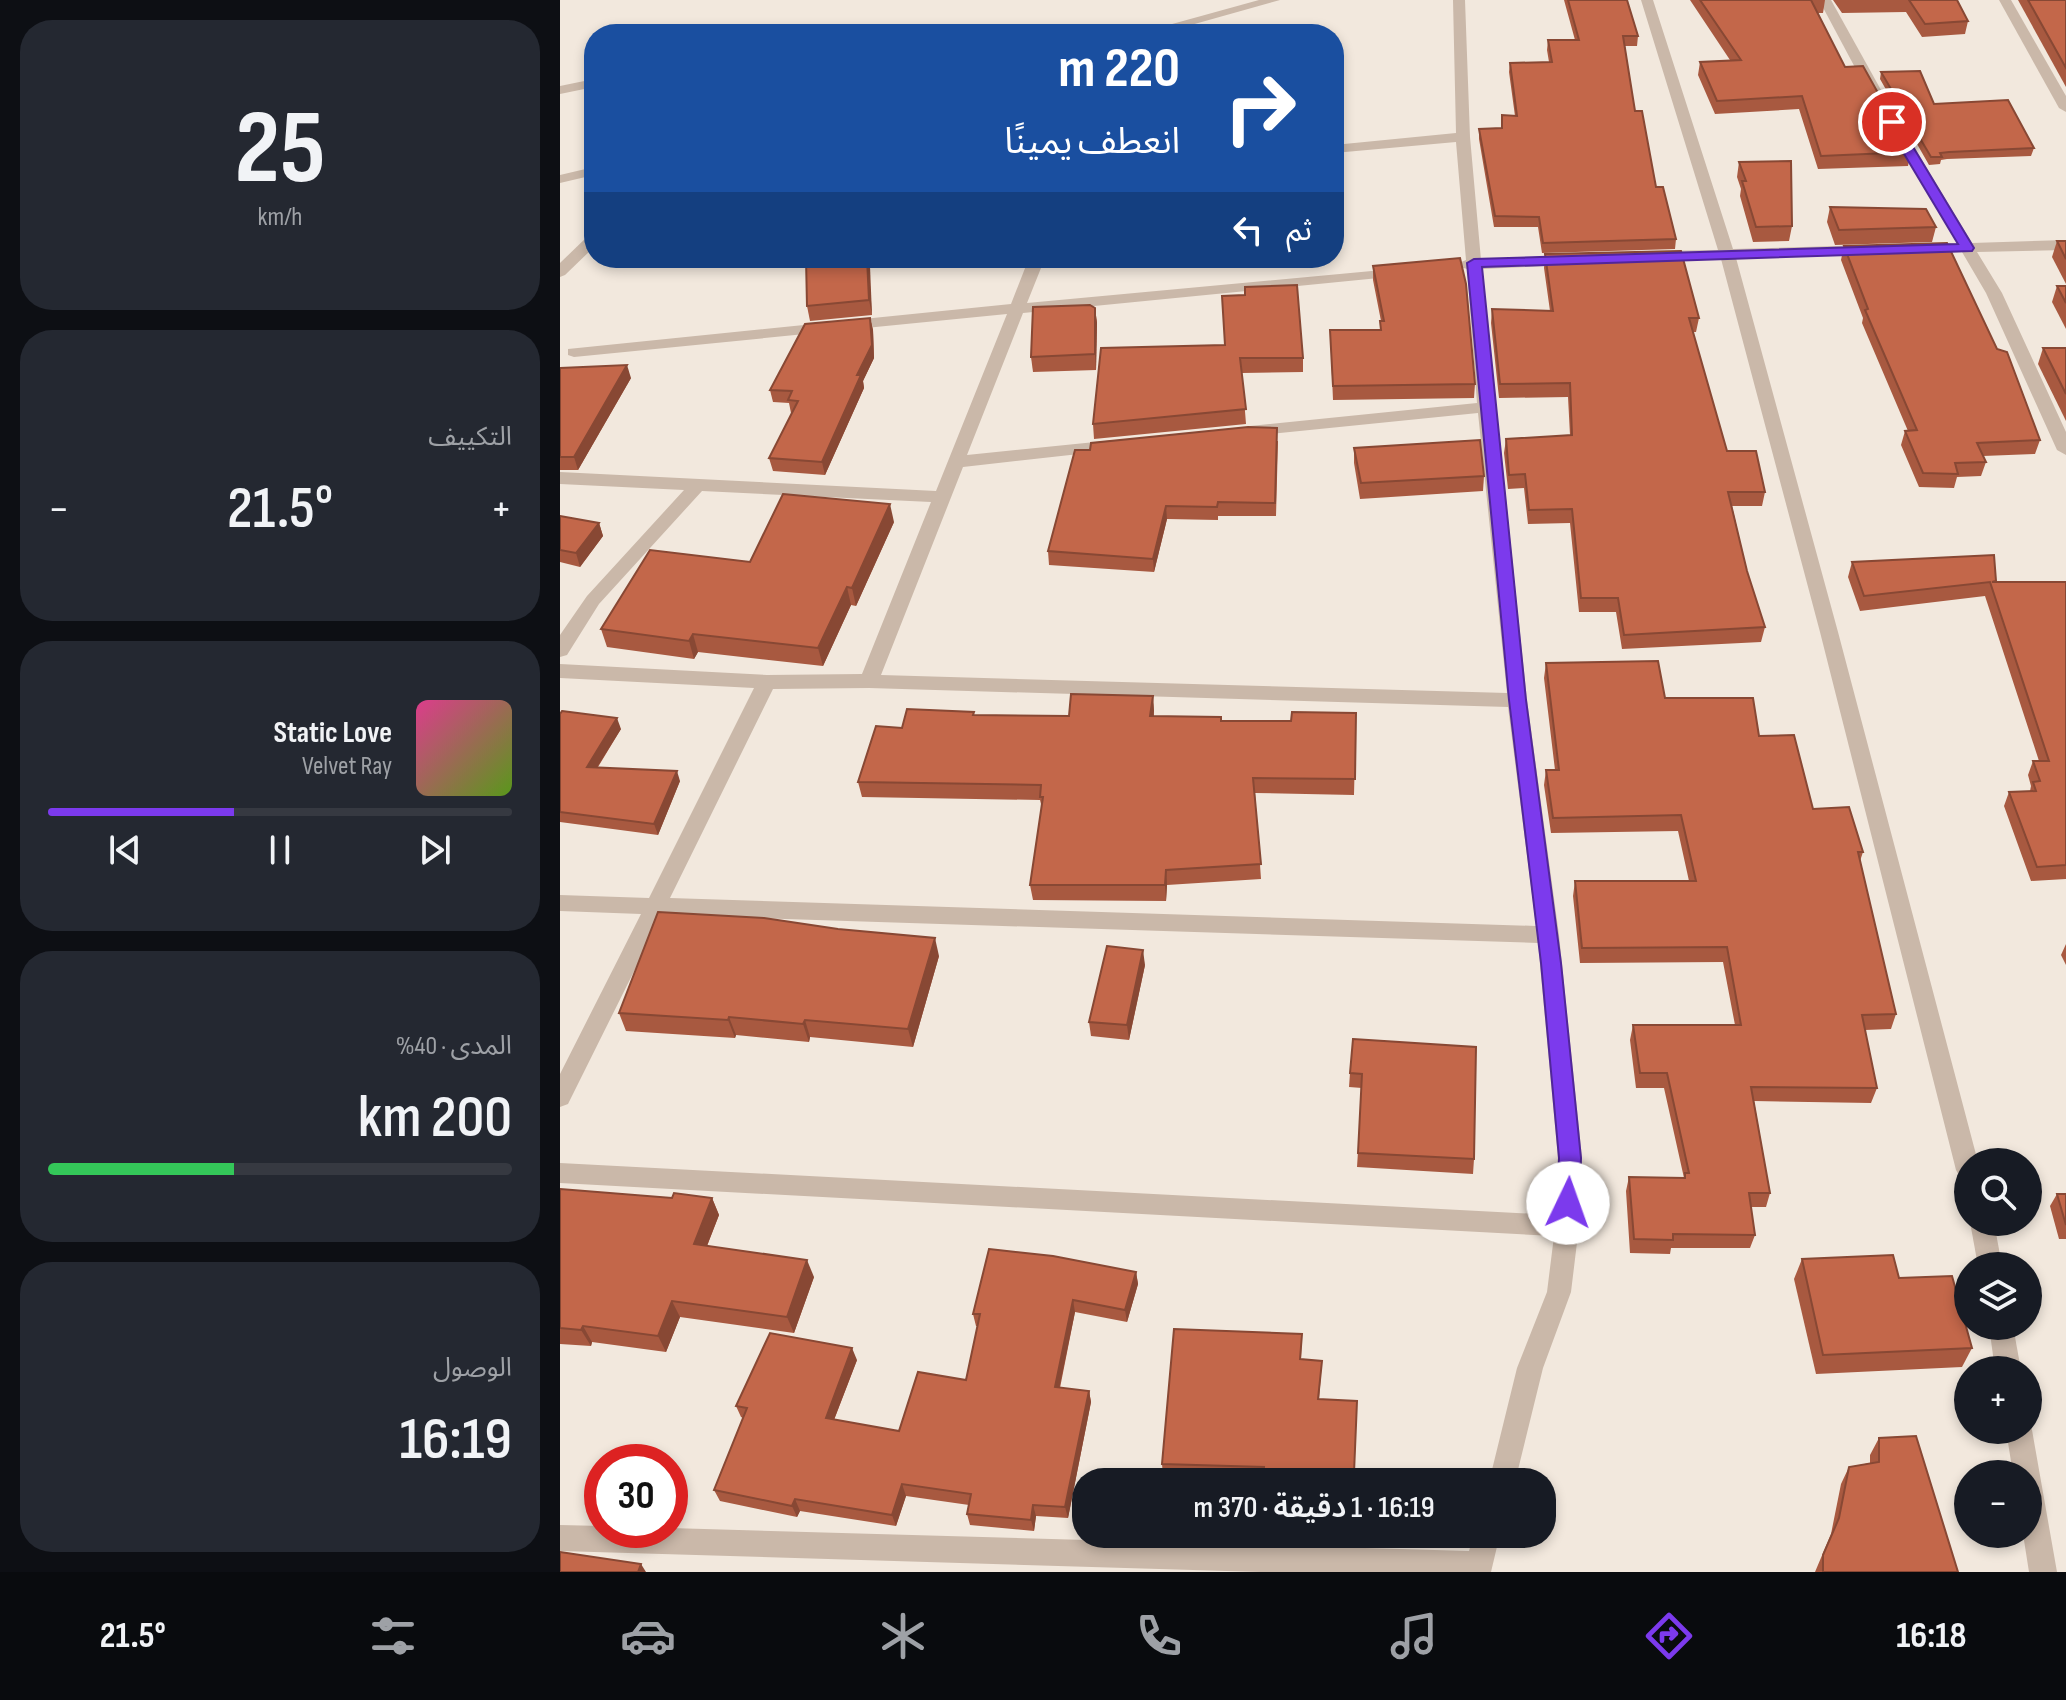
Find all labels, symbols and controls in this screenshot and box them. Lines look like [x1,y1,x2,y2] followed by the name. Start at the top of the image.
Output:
[1058,36,1180,103] text: 220 m
[1208,56,1312,160] icon: right
[234,87,326,212] text: 25
[1858,88,1926,156] pin
[1870,100,1914,144] icon: arrive
[1004,121,1180,164] text: انعطف يمينًا
[258,202,302,233] text: km/h
[1226,208,1270,252] icon: left
[1286,213,1312,249] text: ثم
[428,422,512,453] text: التكييف
[227,473,333,545] text: 21.5°
[48,483,70,536] text: −
[490,483,512,536] text: +
[273,715,392,751] text: Static Love
[302,751,392,782] text: Velvet Ray
[103,828,147,872] icon: previous
[258,828,302,872] icon: pause
[413,828,457,872] icon: next
[396,1031,512,1062] text: المدى · 40%
[358,1082,512,1154] text: 200 km
[1954,1148,2042,1548] map controls
[1954,1148,2042,1236] button: search
[1526,1161,1610,1245] position arrow
[1954,1252,2042,1340] button: layers
[433,1353,512,1384] text: الوصول
[1954,1356,2042,1444] button: +
[400,1404,512,1476] text: 16:19
[584,1444,688,1548] speed limit sign: 30
[1954,1460,2042,1548] button: −
[1194,1490,1435,1526] text: 16:19 · 1 دقيقة · 370 m
[365,1608,421,1664] icon: filters
[620,1608,676,1664] icon: car
[875,1608,931,1664] icon: climate
[1131,1608,1187,1664] icon: phone
[1386,1608,1442,1664] icon: music
[1641,1608,1697,1664] icon: directions
[100,1615,166,1658] text: 21.5°
[1896,1615,1966,1658] text: 16:18

